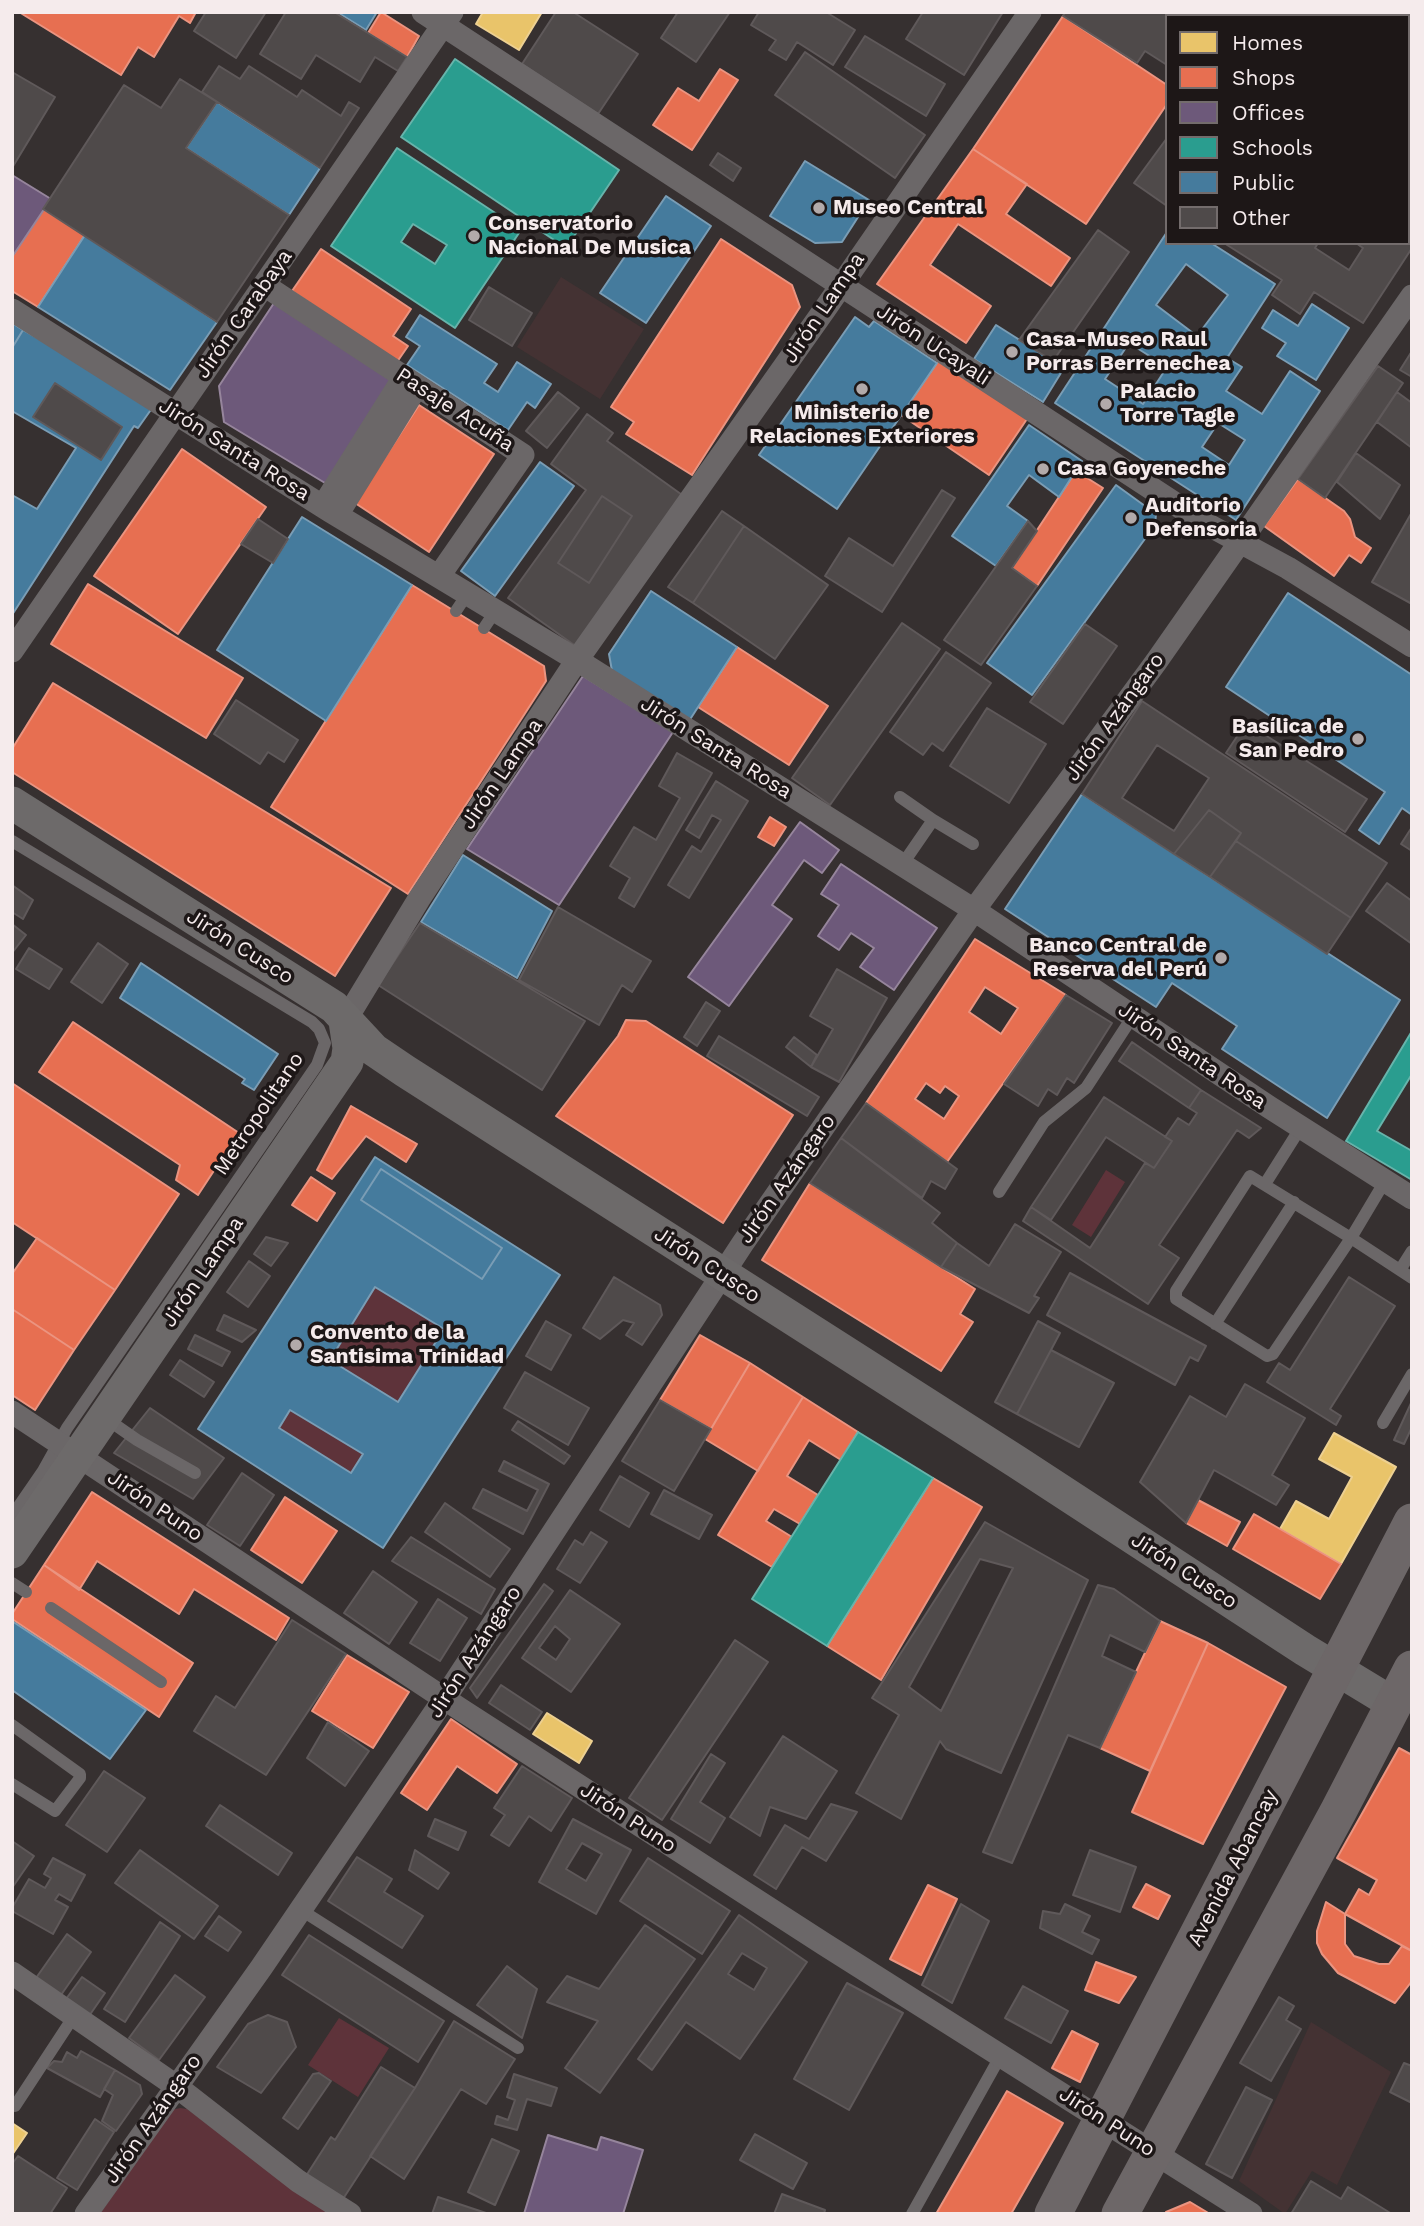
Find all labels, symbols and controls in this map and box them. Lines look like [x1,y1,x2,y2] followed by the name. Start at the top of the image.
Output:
[1165,14,1410,245] legend
[1232,30,1303,55] text: Homes
[1232,65,1295,90] text: Shops
[1232,100,1305,125] text: Offices
[1232,135,1313,160] text: Schools
[1232,170,1295,195] text: Public
[833,195,983,221] place label: Museo Central
[811,200,827,216] marker: Museo Central
[1232,205,1290,230] text: Other
[488,211,691,261] place label: Conservatorio Nacional De Musica
[466,228,482,244] marker: Conservatorio Nacional De Musica
[190,245,298,383] street label: Jirón Carabaya
[778,248,870,368] street label: Jirón Lampa
[871,299,995,391] street label: Jirón Ucayali
[1026,327,1231,377] place label: Casa-Museo Raul Porras Berrenechea
[1004,344,1020,360] marker: Casa-Museo Raul Porras Berrenechea
[391,362,519,458] street label: Pasaje Acuña
[1120,379,1235,429] place label: Palacio Torre Tagle
[854,381,870,397] marker: Ministerio de Relaciones Exteriores
[154,393,314,507] street label: Jirón Santa Rosa
[1098,396,1114,412] marker: Palacio Torre Tagle
[749,400,975,450] place label: Ministerio de Relaciones Exteriores
[1057,456,1226,482] place label: Casa Goyeneche
[1035,461,1051,477] marker: Casa Goyeneche
[1145,493,1257,543] place label: Auditorio Defensoria
[1123,510,1139,526] marker: Auditorio Defensoria
[1060,648,1170,786] street label: Jirón Azángaro
[636,691,796,805] street label: Jirón Santa Rosa
[456,714,548,834] street label: Jirón Lampa
[1232,714,1344,764] place label: Basílica de San Pedro
[1350,731,1366,747] marker: Basílica de San Pedro
[182,904,298,990] street label: Jirón Cusco
[1029,933,1207,983] place label: Banco Central de Reserva del Perú
[1213,950,1229,966] marker: Banco Central de Reserva del Perú
[1113,997,1271,1115] street label: Jirón Santa Rosa
[208,1048,310,1180] street label: Metropolitano
[733,1109,841,1249] street label: Jirón Azángaro
[157,1212,249,1332] street label: Jirón Lampa
[649,1221,765,1309] street label: Jirón Cusco
[310,1320,504,1370] place label: Convento de la Santisima Trinidad
[288,1337,304,1353] marker: Convento de la Santisima Trinidad
[102,1465,208,1547] street label: Jirón Puno
[1126,1527,1242,1615] street label: Jirón Cusco
[423,1581,527,1723] street label: Jirón Azángaro
[575,1778,681,1858] street label: Jirón Puno
[1183,1785,1283,1951] street label: Avenida Abancay
[99,2049,207,2189] street label: Jirón Azángaro
[1054,2082,1160,2162] street label: Jirón Puno

